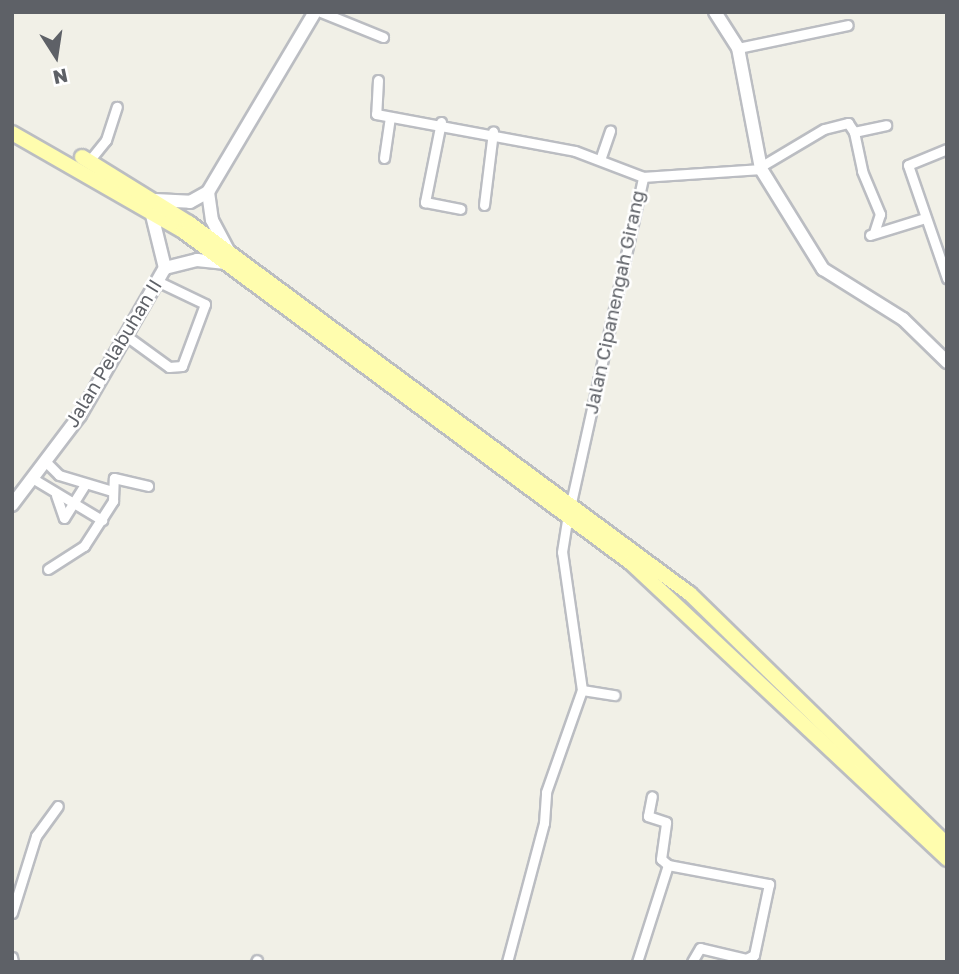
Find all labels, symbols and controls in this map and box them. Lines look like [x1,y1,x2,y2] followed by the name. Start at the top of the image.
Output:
[21,21,91,91] north arrow
[51,64,70,90] text: N
[579,188,649,416] street label: Jalan Cipanengah Girang
[60,275,166,431] street label: Jalan Pelabuhan II

